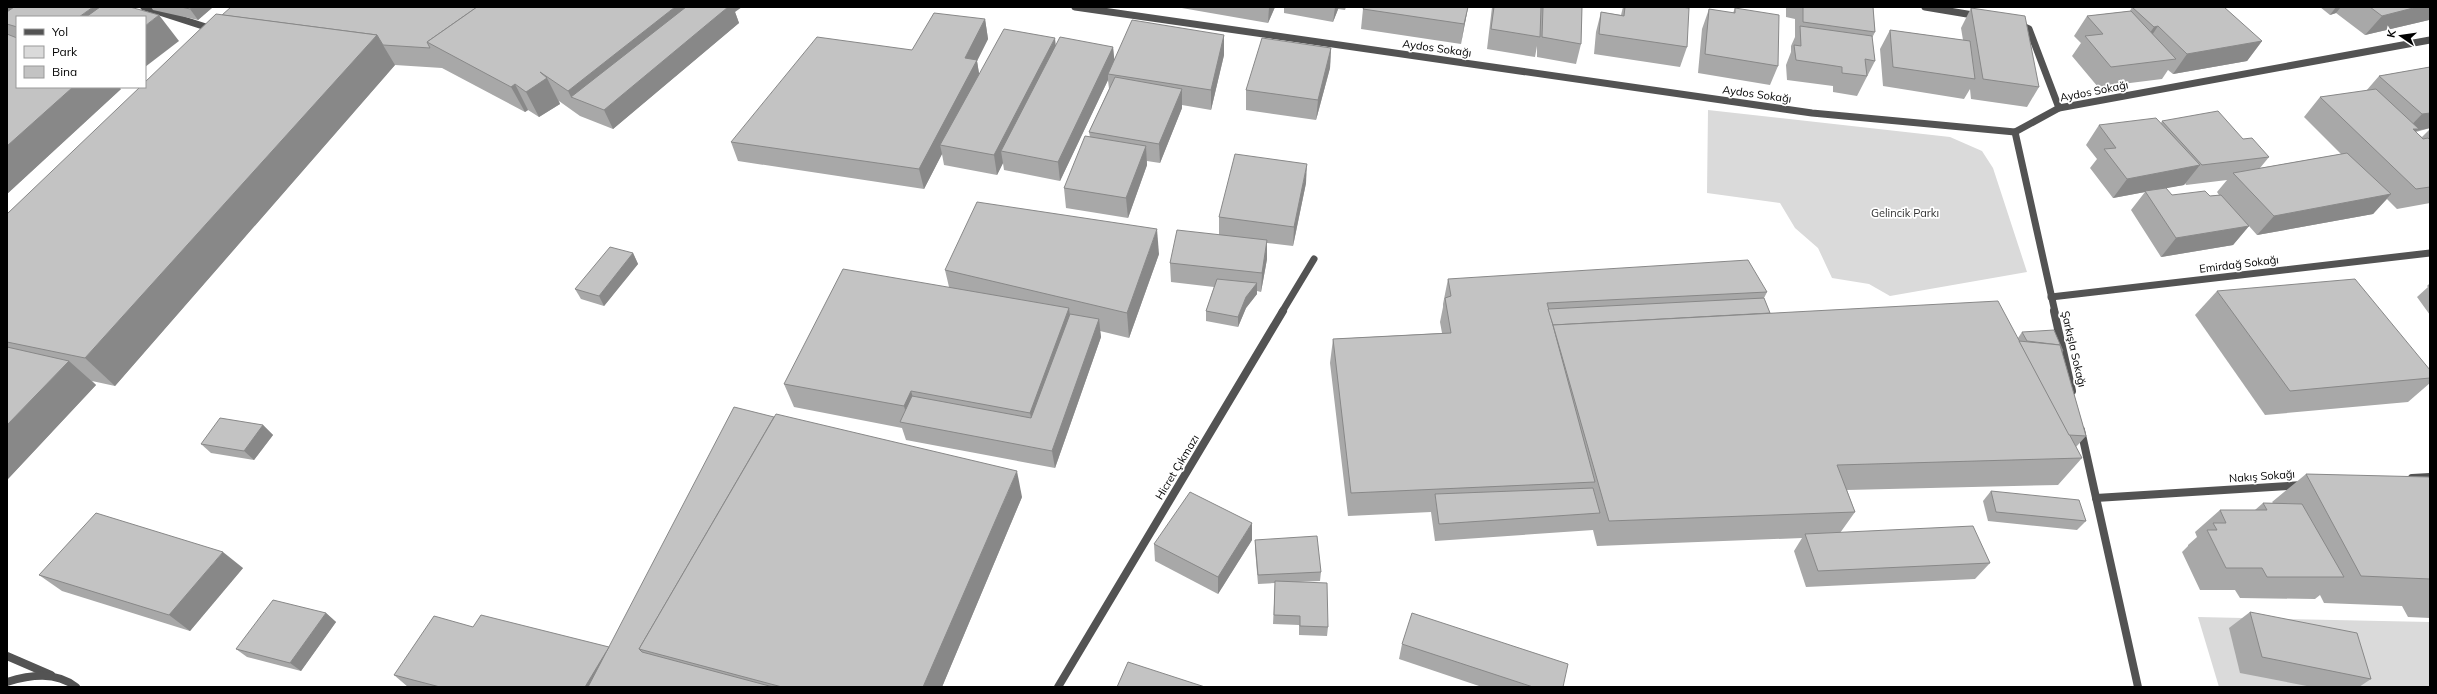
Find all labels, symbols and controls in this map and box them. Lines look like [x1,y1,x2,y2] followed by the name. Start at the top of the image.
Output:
[16,16,146,88] legend
[2381,16,2421,56] north arrow
[51,24,68,39] text: Yol
[2384,28,2399,39] text: K
[1402,36,1472,60] street label: Aydos Sokağı
[52,44,78,59] text: Park
[52,64,77,79] text: Bina
[2059,78,2129,104] street label: Aydos Sokağı
[1722,82,1792,106] street label: Aydos Sokağı
[1871,206,1939,220] park label: Gelincik Parkı
[2198,252,2280,276] street label: Emirdağ Sokağı
[2058,309,2090,389] street label: Şarkışla Sokağı
[1152,432,1202,502] street label: Hicret Çıkmazı
[2229,467,2295,485] street label: Nakış Sokağı

